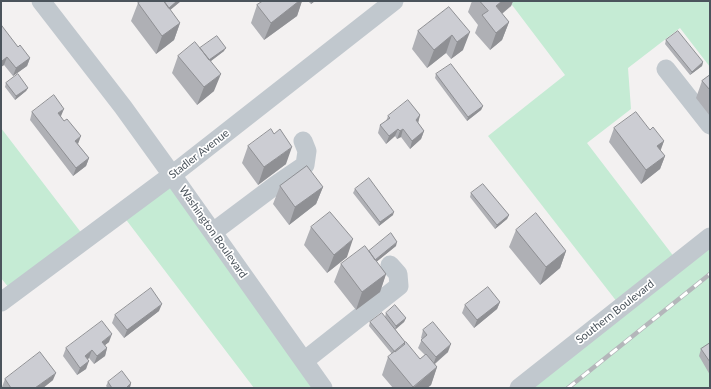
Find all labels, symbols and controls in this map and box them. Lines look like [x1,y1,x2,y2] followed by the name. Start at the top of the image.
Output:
[166,126,232,182] street label: Stadler Avenue
[176,183,250,281] street label: Washington Boulevard
[573,277,657,347] street label: Southern Boulevard

